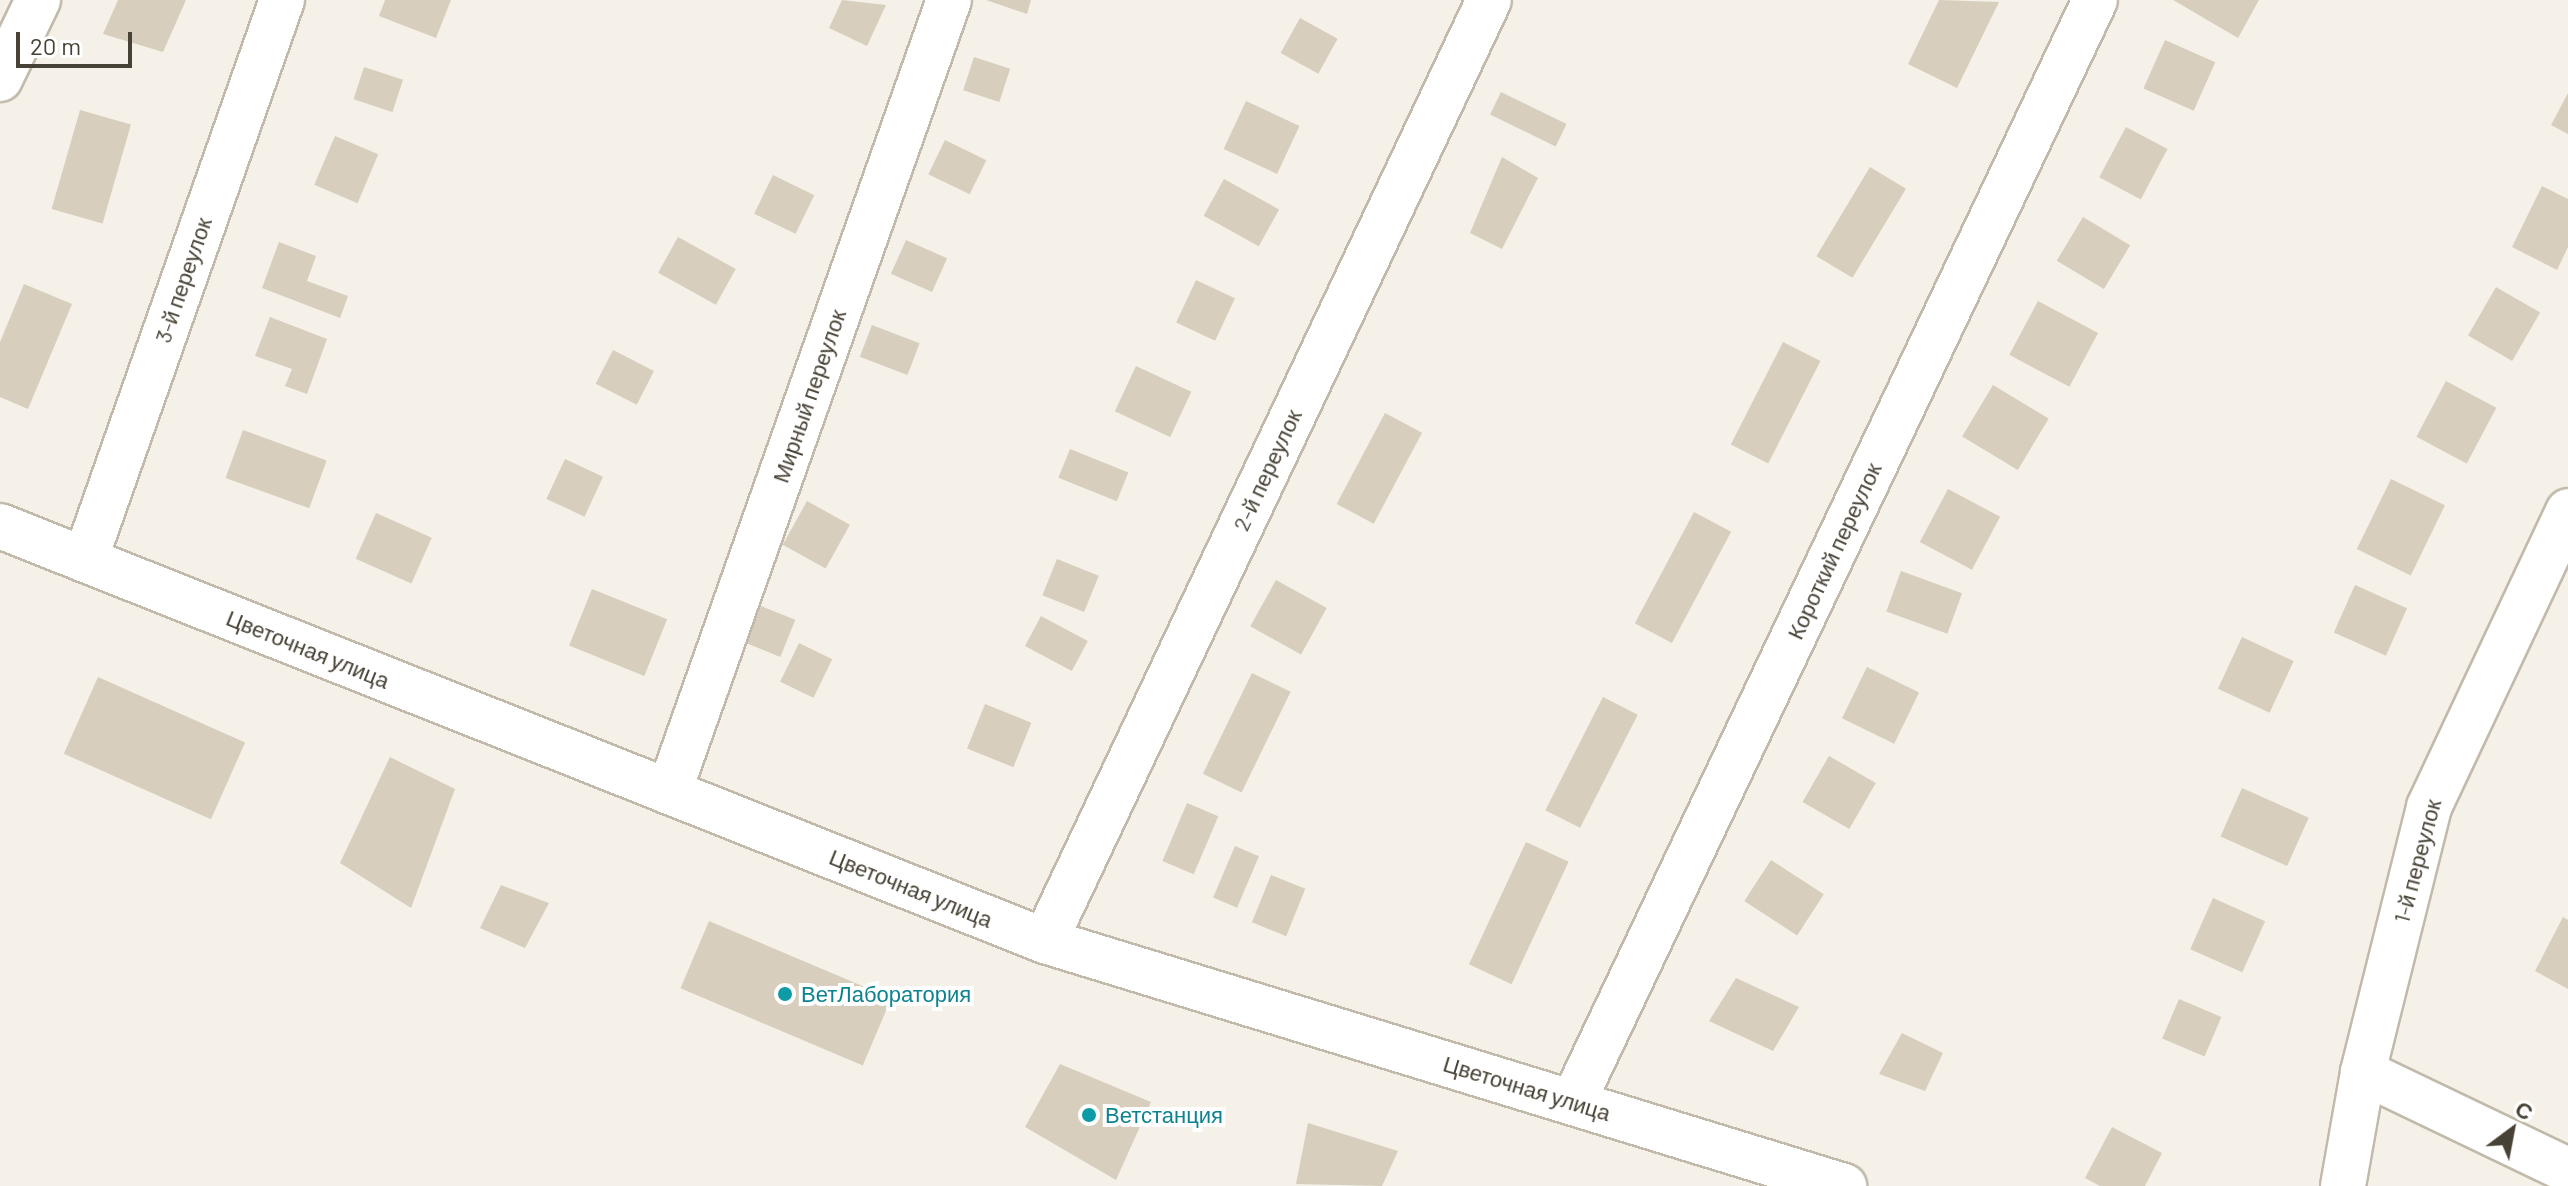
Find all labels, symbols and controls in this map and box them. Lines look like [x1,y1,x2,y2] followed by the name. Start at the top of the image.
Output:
[20,16,136,66] scale bar
[30,31,81,60] text: 20 m
[149,214,217,346] street label: 3-й переулок
[767,306,851,486] street label: Мирный переулок
[1227,405,1307,535] street label: 2-й переулок
[1782,459,1886,643] street label: Короткий переулок
[223,604,393,694] street label: Цветочная улица
[2388,796,2446,926] street label: 1-й переулок
[826,843,996,933] street label: Цветочная улица
[801,981,971,1007] place label: ВетЛаборатория
[776,985,794,1003] marker: ВетЛаборатория
[1440,1050,1614,1126] street label: Цветочная улица
[2472,1090,2552,1170] north arrow
[2511,1094,2538,1125] text: С
[1105,1102,1223,1128] place label: Ветстанция
[1080,1106,1098,1124] marker: Ветстанция

